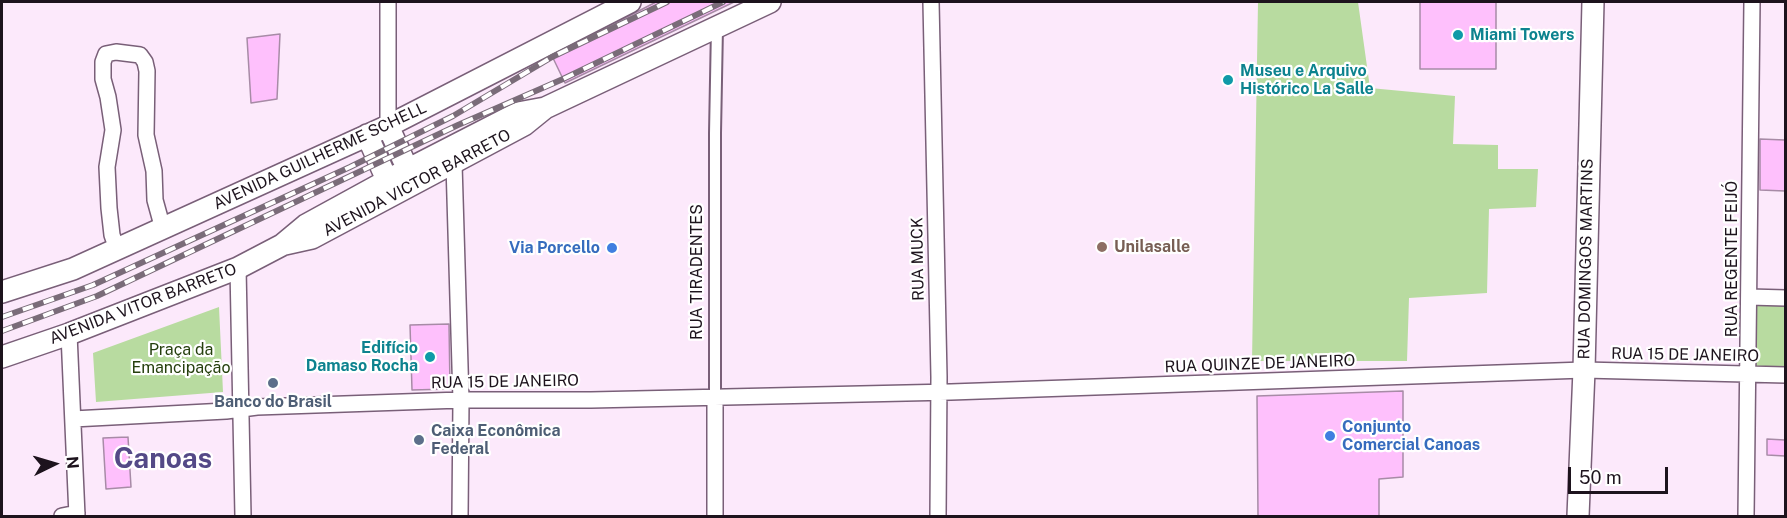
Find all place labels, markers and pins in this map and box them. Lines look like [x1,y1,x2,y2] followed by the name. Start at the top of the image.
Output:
[1470,25,1574,45] place label: Miami Towers
[1451,28,1465,42] marker: Miami Towers
[1240,61,1374,99] place label: Museu e Arquivo Histórico La Salle
[1221,73,1235,87] marker: Museu e Arquivo Histórico La Salle
[1114,237,1190,257] place label: Unilasalle
[509,238,600,258] place label: Via Porcello
[1095,240,1109,254] marker: Unilasalle
[605,241,619,255] marker: Via Porcello
[306,338,418,376] place label: Edifício Damaso Rocha
[423,350,437,364] marker: Edifício Damaso Rocha
[266,376,280,390] marker: Banco do Brasil
[214,392,332,412] place label: Banco do Brasil
[1342,417,1480,455] place label: Conjunto Comercial Canoas
[431,421,560,459] place label: Caixa Econômica Federal
[1323,429,1337,443] marker: Conjunto Comercial Canoas
[412,433,426,447] marker: Caixa Econômica Federal

